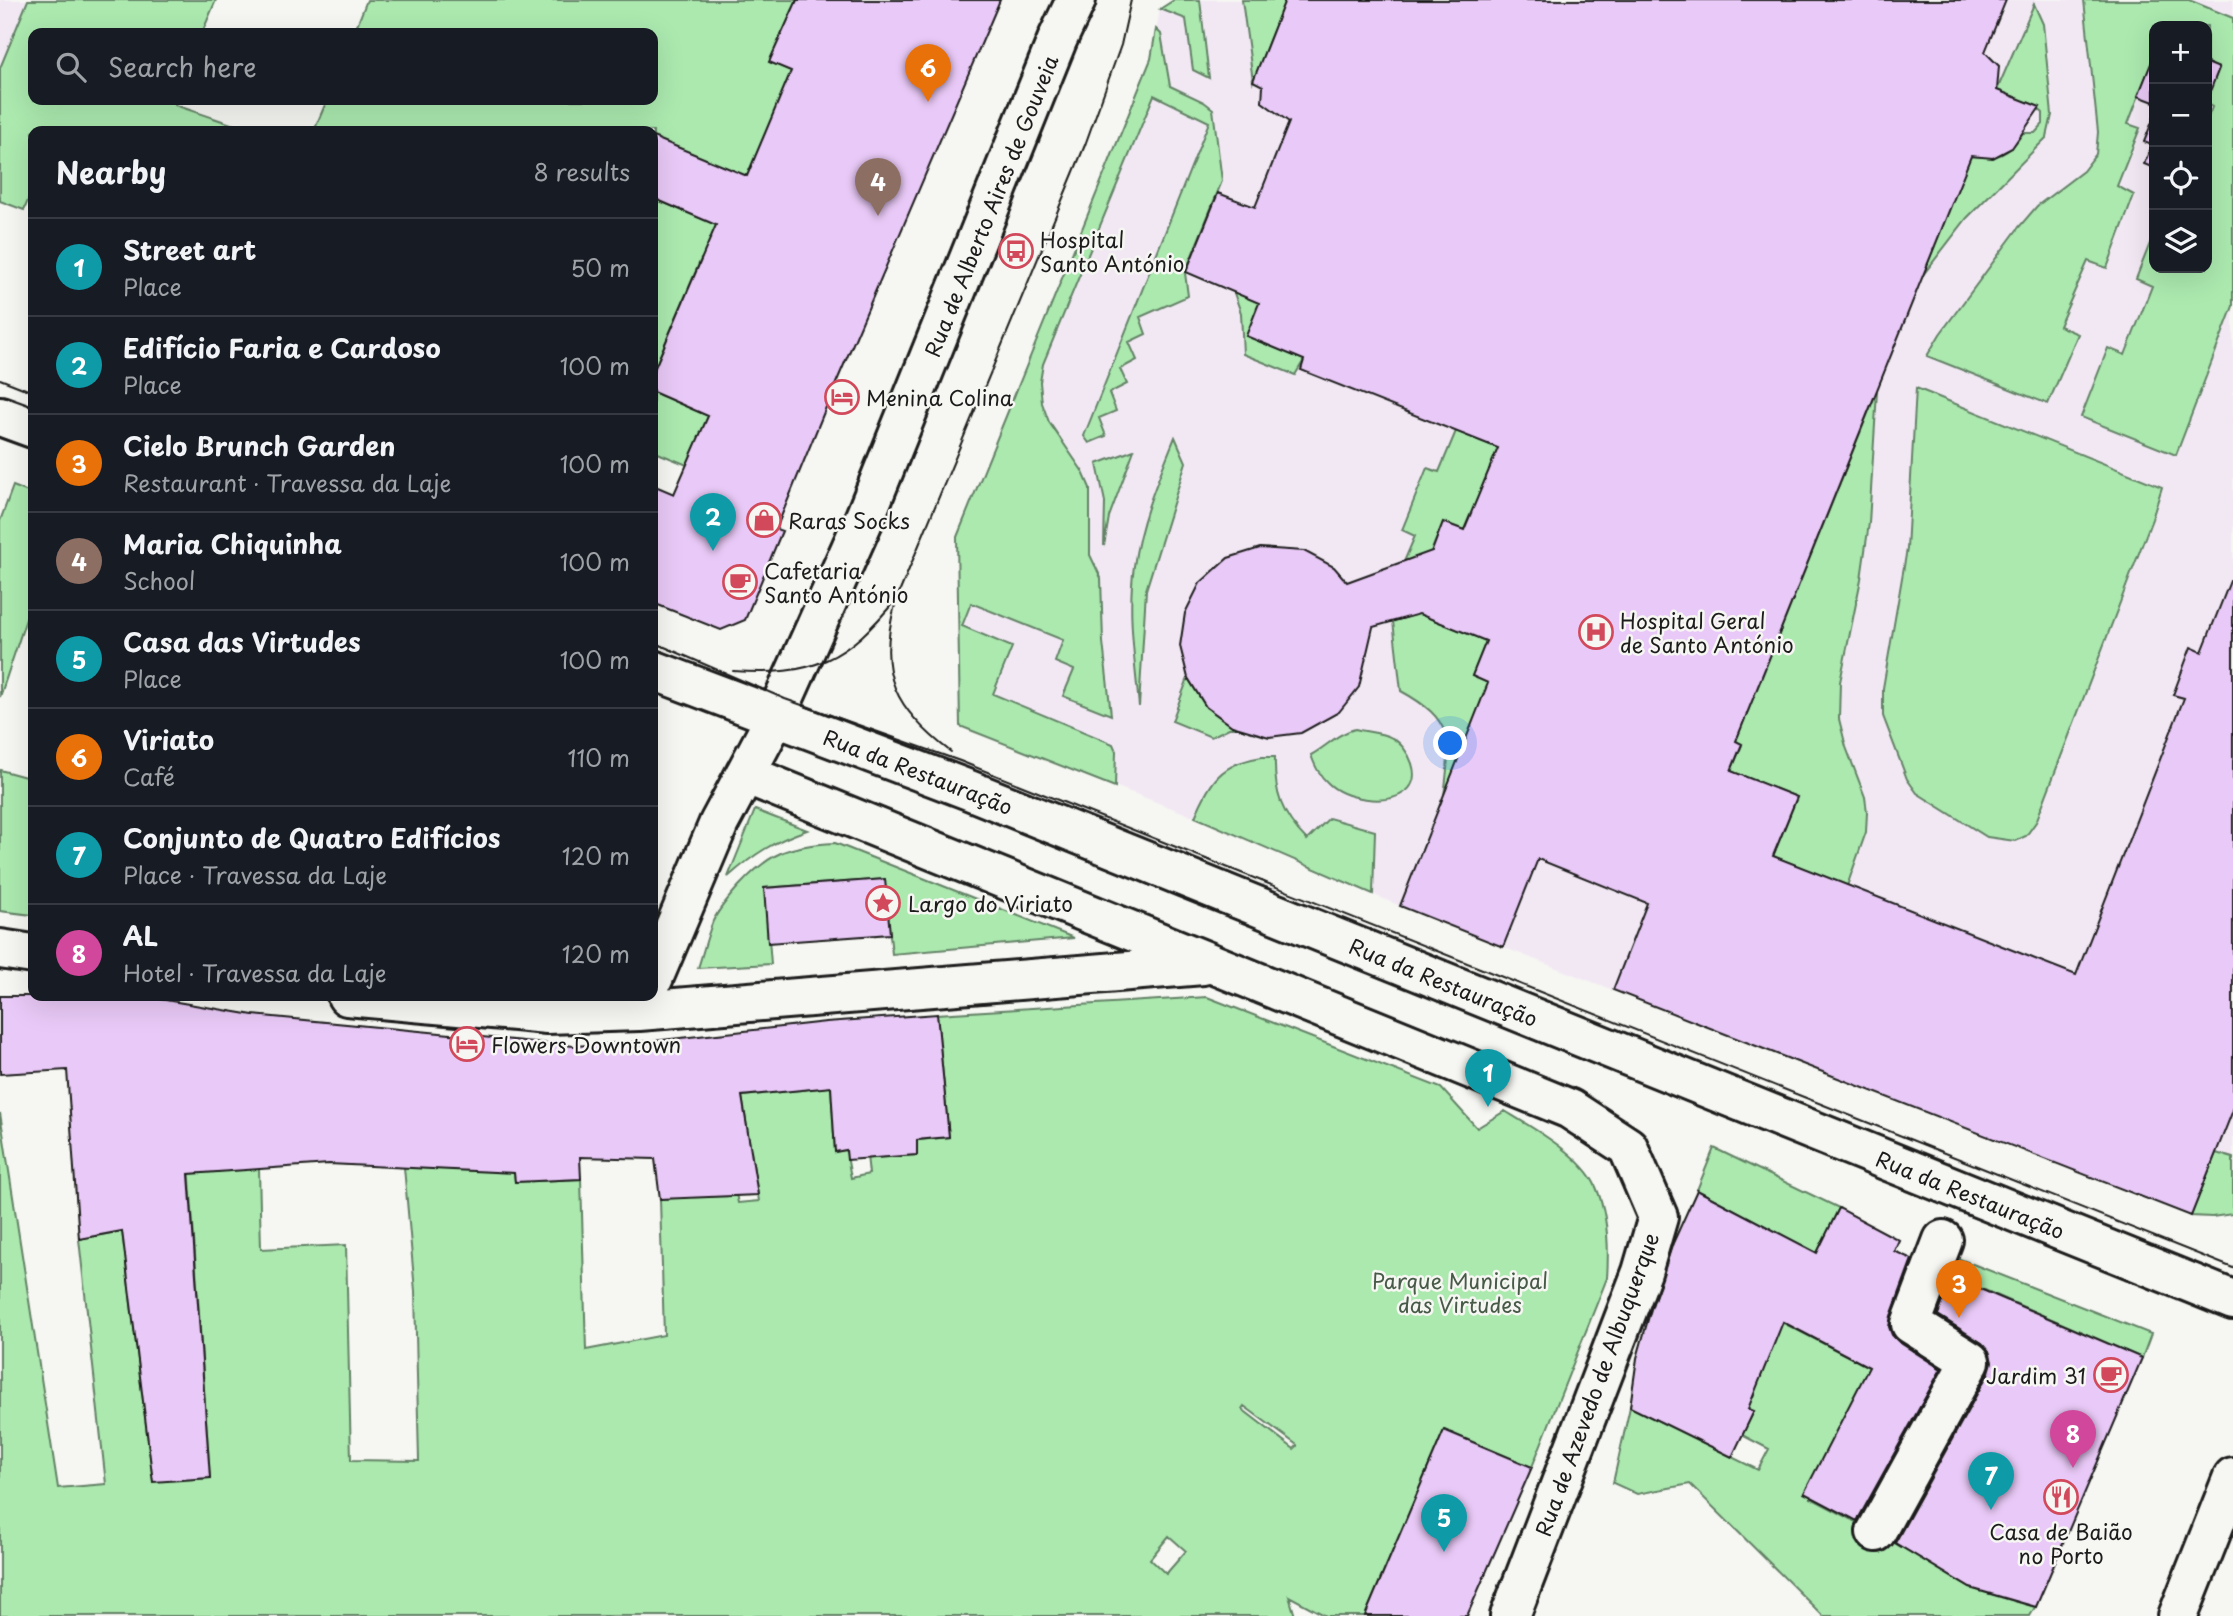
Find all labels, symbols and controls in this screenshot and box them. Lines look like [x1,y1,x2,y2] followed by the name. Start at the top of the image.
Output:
[2149,21,2212,273] map controls
[2149,21,2212,84] button: +
[28,28,658,105] search box
[905,44,951,102] pin: 6
[108,47,257,86] text: Search here
[52,48,90,86] icon: search
[915,50,1066,361] street label: Rua de Alberto Aires de Gouveia
[2149,84,2212,147] button: −
[2149,147,2212,210] button: locate
[56,149,166,194] text: Nearby
[534,154,630,189] text: 8 results
[855,158,901,216] pin: 4
[2149,210,2212,273] button: layers
[1040,223,1184,279] place label: Hospital Santo António
[123,230,256,269] text: Street art
[997,232,1035,270] bus stop icon: Hospital Santo António
[74,250,85,285] text: 1
[570,250,630,285] text: 50 m
[123,269,182,304] text: Place
[123,328,441,367] text: Edifício Faria e Cardoso
[71,348,87,383] text: 2
[560,348,630,383] text: 100 m
[123,367,182,402] text: Place
[823,378,861,416] hotel icon: Menina Colina
[866,381,1014,413] place label: Menina Colina
[123,426,395,465] text: Cielo Brunch Garden
[71,446,87,481] text: 3
[560,446,630,481] text: 100 m
[123,465,451,500] text: Restaurant · Travessa da Laje
[690,493,736,551] pin: 2
[745,501,783,539] shop icon: Raras Socks
[788,504,910,536] place label: Raras Socks
[123,524,342,563] text: Maria Chiquinha
[71,544,87,579] text: 4
[560,544,630,579] text: 100 m
[764,554,908,610] place label: Cafetaria Santo António
[123,563,195,598] text: School
[721,563,759,601] cafe icon: Cafetaria Santo António
[1620,604,1794,660] place label: Hospital Geral de Santo António
[1577,613,1615,651] hospital icon: Hospital Geral de Santo António
[123,622,361,661] text: Casa das Virtudes
[72,642,86,677] text: 5
[560,642,630,677] text: 100 m
[123,661,182,696] text: Place
[123,720,214,759] text: Viriato
[819,720,1018,822] street label: Rua da Restauração
[1433,726,1467,760] your location
[71,740,87,775] text: 6
[568,740,630,775] text: 110 m
[123,759,175,794] text: Café
[123,818,500,857] text: Conjunto de Quatro Edifícios
[72,838,86,873] text: 7
[562,838,630,873] text: 120 m
[123,857,387,892] text: Place · Travessa da Laje
[864,884,902,922] place icon: Largo do Viriato
[908,887,1073,919] place label: Largo do Viriato
[123,916,158,955] text: AL
[1345,929,1543,1034] street label: Rua da Restauração
[72,936,86,971] text: 8
[562,936,630,971] text: 120 m
[123,955,387,990] text: Hotel · Travessa da Laje
[448,1025,486,1063] hotel icon: Flowers Downtown
[491,1028,681,1060] place label: Flowers Downtown
[1465,1049,1511,1107] pin: 1
[1871,1142,2070,1246] street label: Rua da Restauração
[1526,1228,1666,1540] street label: Rua de Azevedo de Albuquerque
[1936,1260,1982,1318] pin: 3
[1372,1264,1548,1320] park label: Parque Municipal das Virtudes
[2092,1356,2130,1394] cafe icon: Jardim 31
[1986,1359,2086,1391] place label: Jardim 31
[2050,1410,2096,1468] pin: 8
[1968,1452,2014,1510] pin: 7
[2042,1478,2080,1516] restaurant icon: Casa de Baião no Porto
[1421,1494,1467,1552] pin: 5
[1989,1515,2133,1571] place label: Casa de Baião no Porto

